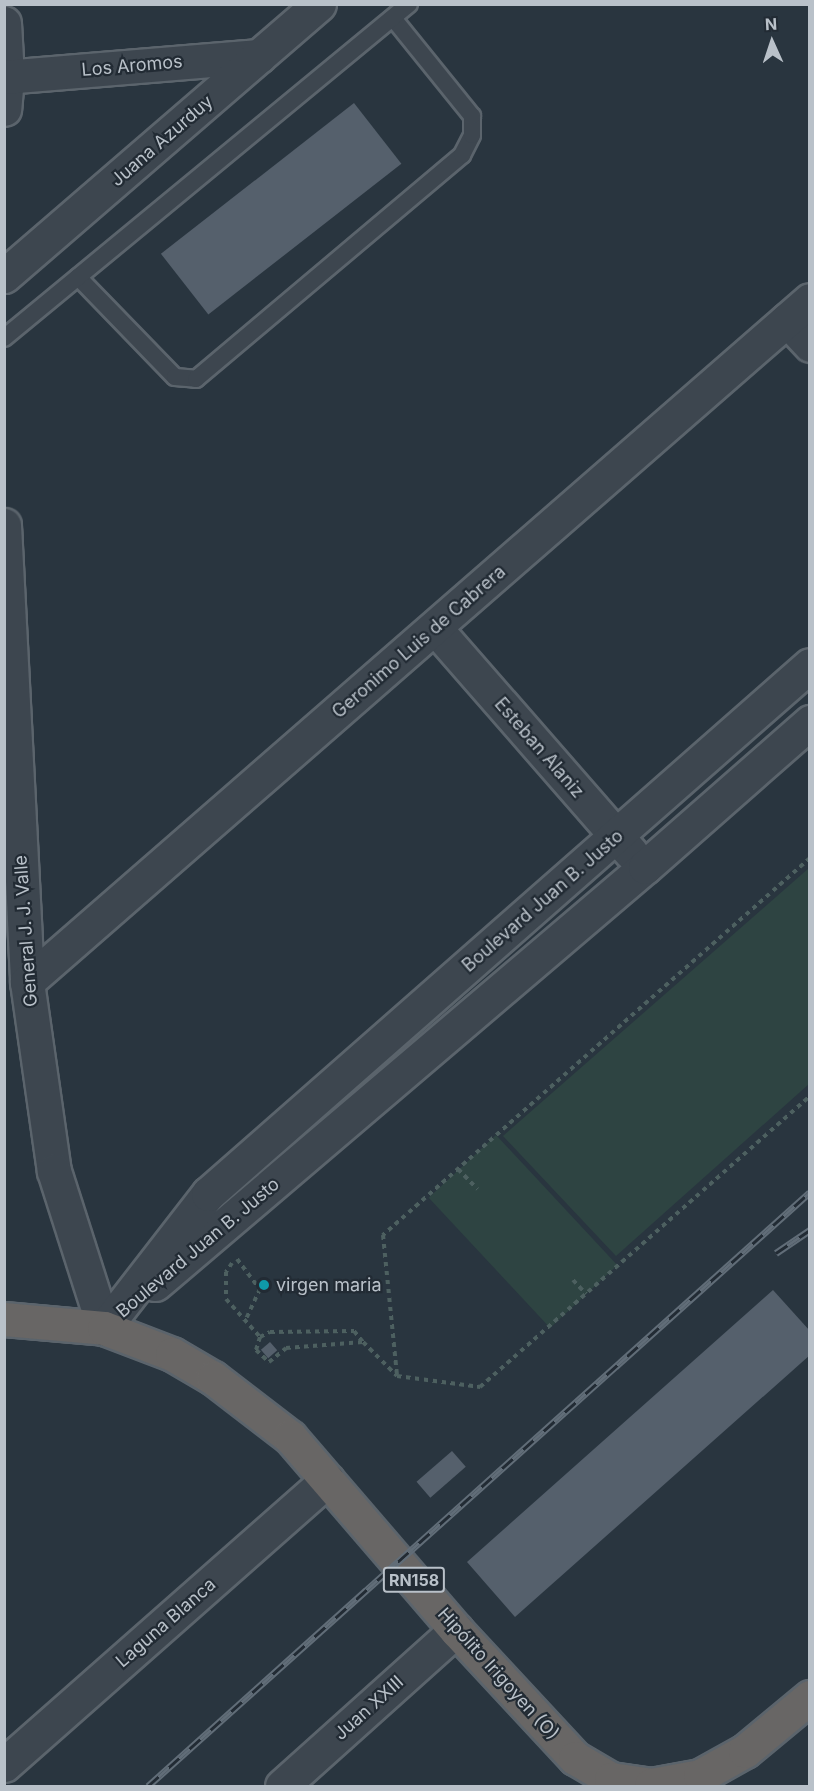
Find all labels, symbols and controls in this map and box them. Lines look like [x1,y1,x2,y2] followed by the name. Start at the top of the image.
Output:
[742,12,802,72] north arrow
[764,14,778,34] text: N
[81,51,183,81] street label: Los Aromos
[107,91,217,191] street label: Juana Azurduy
[328,561,510,723] street label: Geronimo Luis de Cabrera
[490,694,588,802] street label: Esteban Alaniz
[458,825,628,977] street label: Boulevard Juan B. Justo
[10,854,42,1008] street label: General J. J. Valle
[112,1173,284,1323] street label: Boulevard Juan B. Justo
[276,1274,382,1296] place label: virgen maria
[257,1278,271,1292] marker: virgen maria
[382,1567,446,1593] road number: RN158
[112,1574,220,1672] street label: Laguna Blanca
[433,1603,563,1745] street label: Hipólito Irigoyen (O)
[330,1671,408,1745] street label: Juan XXIII

